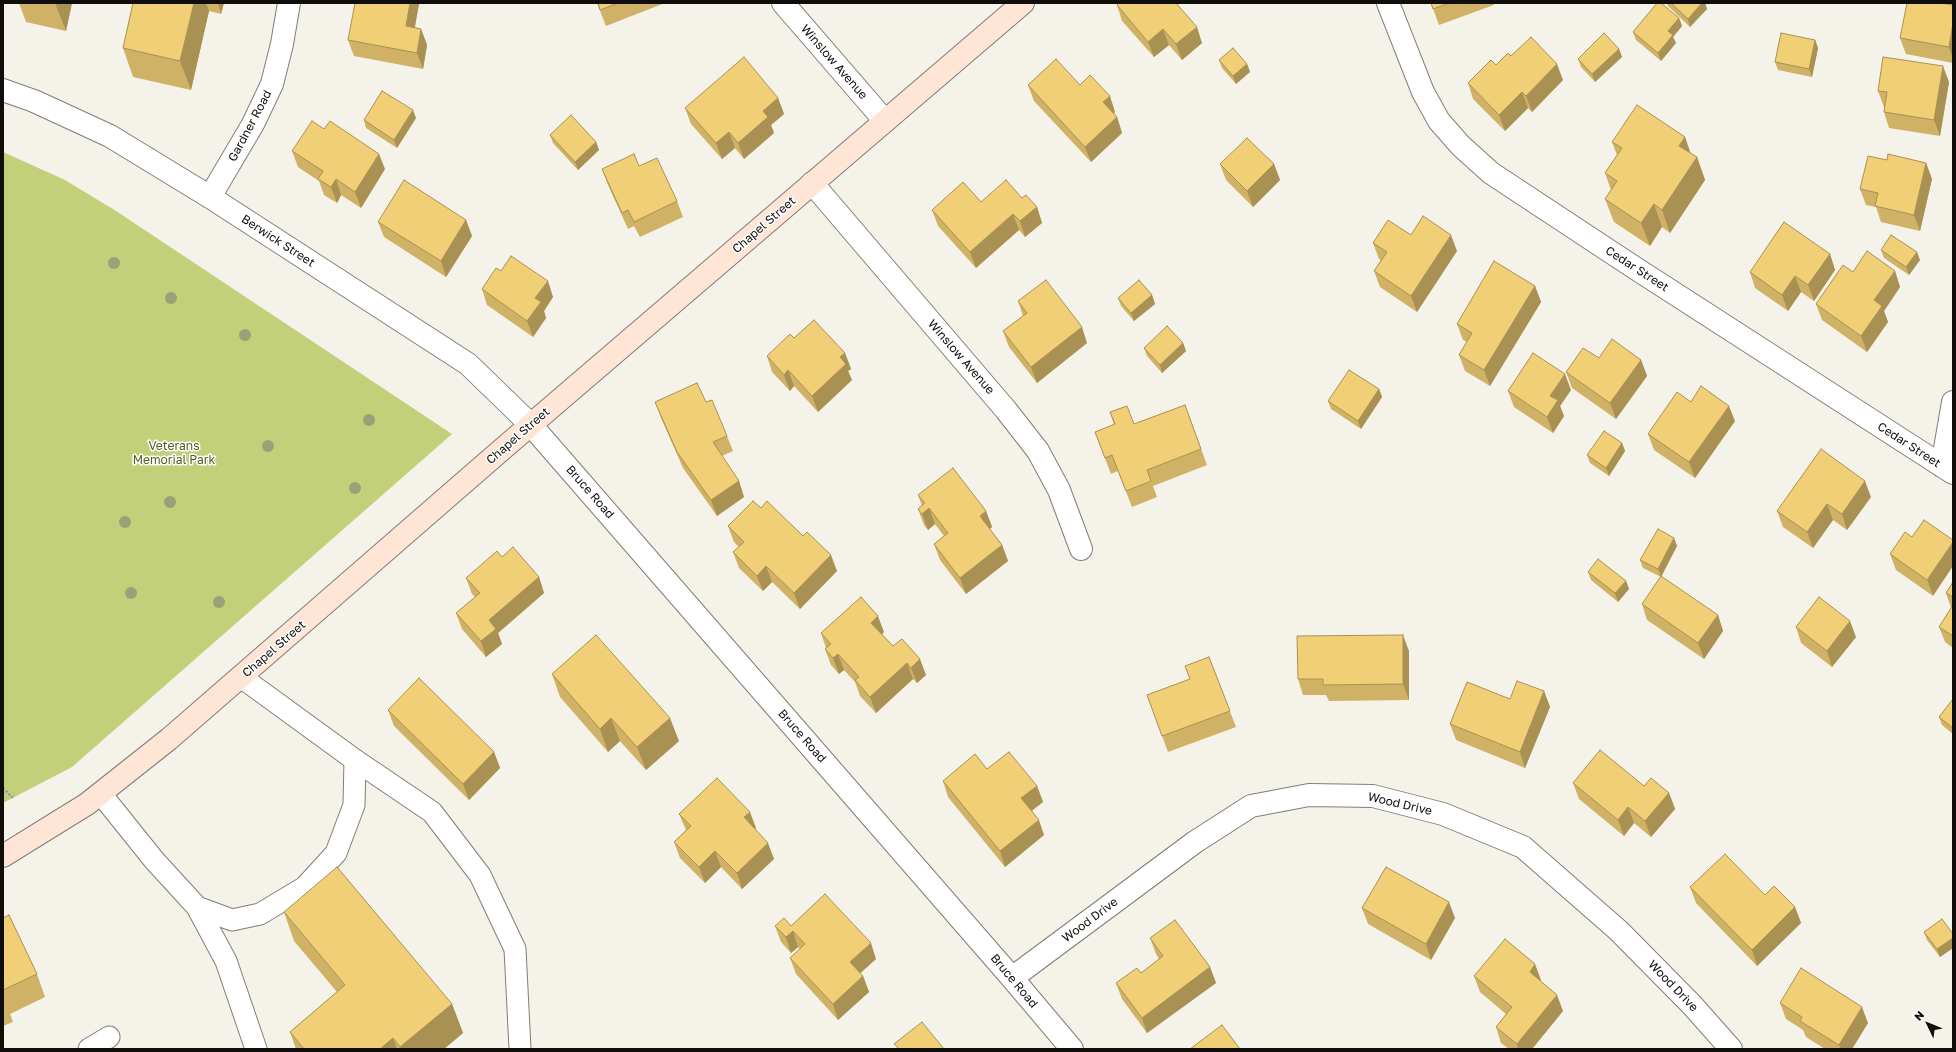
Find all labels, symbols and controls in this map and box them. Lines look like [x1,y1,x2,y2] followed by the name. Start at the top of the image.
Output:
[798,22,870,102] street label: Winslow Avenue
[225,88,275,164] street label: Gardner Road
[729,194,799,256] street label: Chapel Street
[239,212,317,270] street label: Berwick Street
[1603,243,1671,295] street label: Cedar Street
[925,317,997,397] street label: Winslow Avenue
[483,405,553,467] street label: Chapel Street
[1875,419,1943,471] street label: Cedar Street
[133,439,215,467] park label: Veterans Memorial Park
[563,462,617,522] street label: Bruce Road
[239,618,309,680] street label: Chapel Street
[775,706,829,766] street label: Bruce Road
[1366,790,1434,818] street label: Wood Drive
[1059,895,1121,945] street label: Wood Drive
[987,951,1041,1011] street label: Bruce Road
[1645,957,1701,1015] street label: Wood Drive
[1908,1004,1948,1044] north arrow
[1911,1008,1926,1023] text: N

